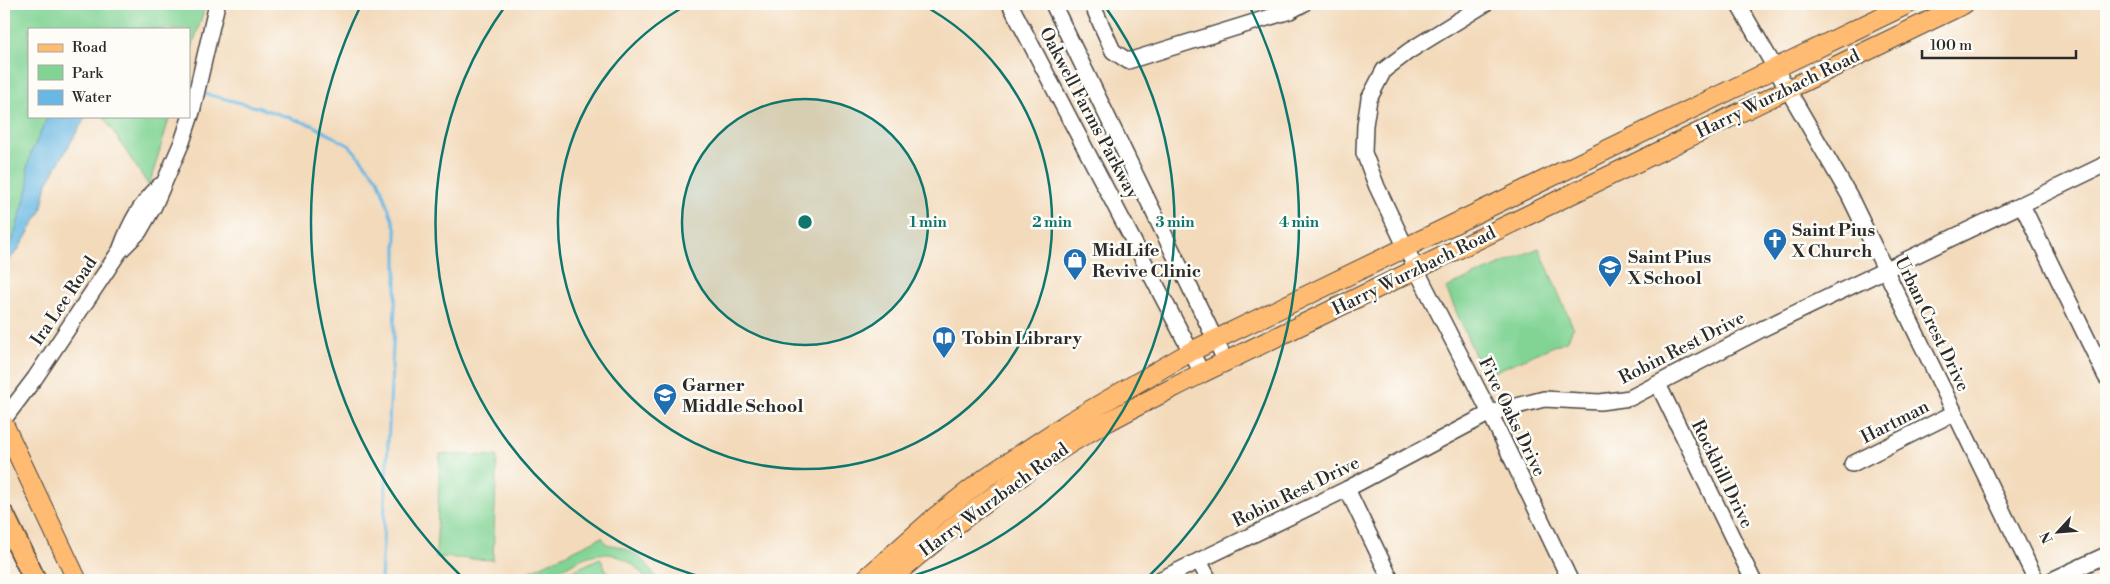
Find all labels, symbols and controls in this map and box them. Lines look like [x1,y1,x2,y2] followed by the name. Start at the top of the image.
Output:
[1034,23,1144,203] street label: Oakwell Farms Parkway
[28,28,190,118] legend
[1922,28,2076,60] scale bar
[1930,36,1972,55] text: 100 m
[72,38,107,57] text: Road
[1692,44,1864,144] street label: Harry Wurzbach Road
[72,64,104,83] text: Park
[71,88,112,107] text: Water
[796,213,814,231] centre of rings
[909,213,947,232] text: 1 min
[1032,213,1072,232] text: 2 min
[1155,213,1195,232] text: 3 min
[1279,213,1320,232] text: 4 min
[1791,219,1875,263] place label: Saint Pius X Church
[1328,221,1500,321] street label: Harry Wurzbach Road
[1762,227,1788,261] church icon: Saint Pius X Church
[1092,239,1201,283] place label: MidLife Revive Clinic
[1627,246,1711,290] place label: Saint Pius X School
[1062,247,1088,281] shop icon: MidLife Revive Clinic
[26,251,103,350] street label: Ira Lee Road
[1889,253,1975,395] street label: Urban Crest Drive
[1597,254,1623,288] school or university icon: Saint Pius X School
[1615,306,1749,390] street label: Robin Rest Drive
[931,325,957,359] library icon: Tobin Library
[962,327,1083,350] place label: Tobin Library
[1473,354,1551,480] street label: Five Oaks Drive
[682,374,803,418] place label: Garner Middle School
[652,382,678,416] school or university icon: Garner Middle School
[1857,395,1933,449] street label: Hartman
[1686,416,1758,532] street label: Rockhill Drive
[915,438,1074,562] street label: Harry Wurzbach Road
[1229,451,1363,533] street label: Robin Rest Drive
[2032,506,2082,556] north arrow
[2037,528,2058,546] text: N

